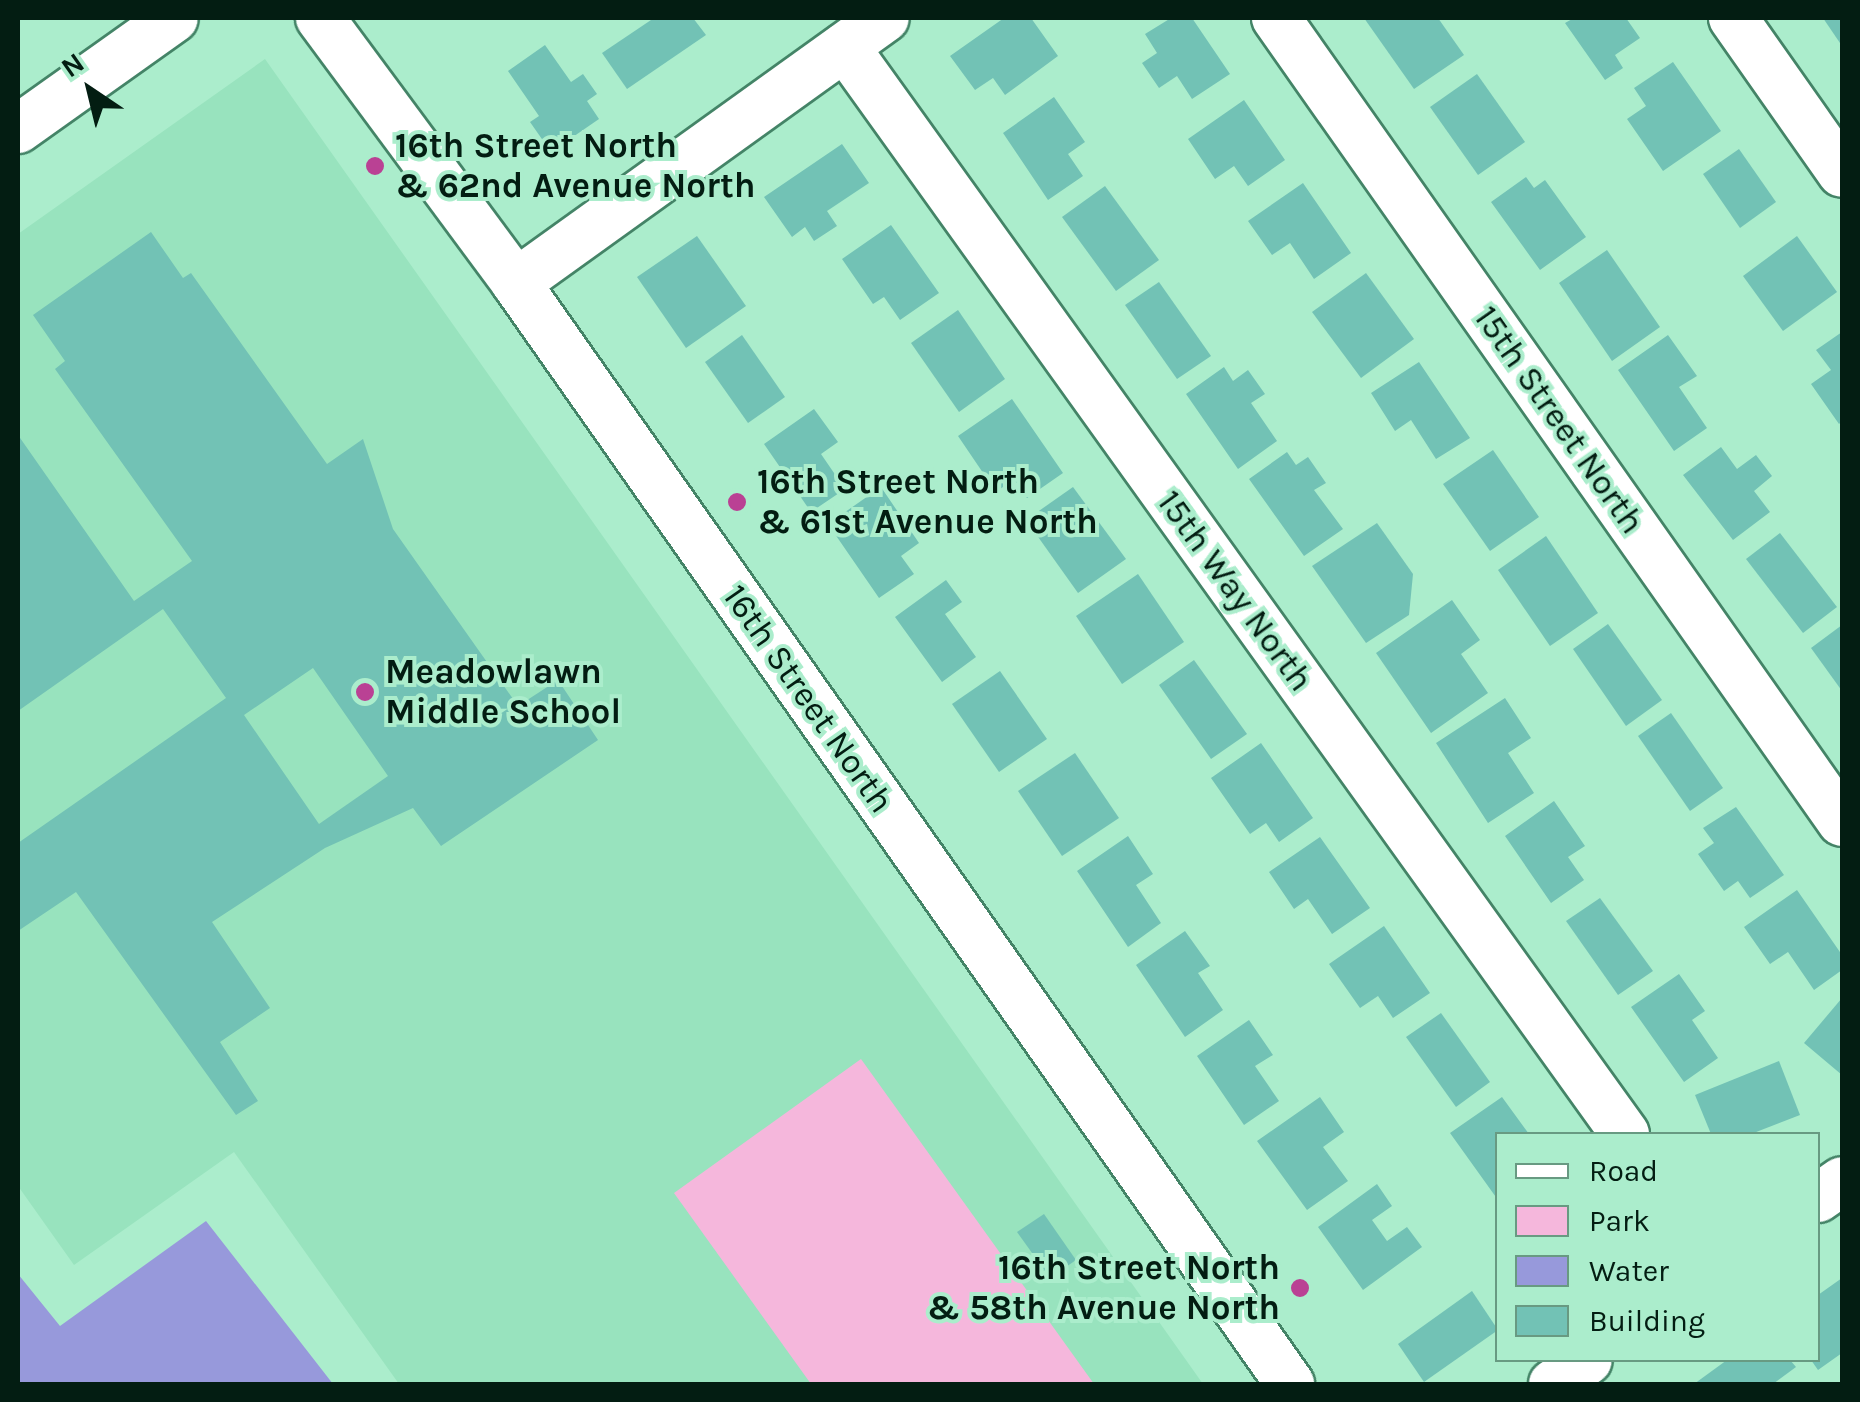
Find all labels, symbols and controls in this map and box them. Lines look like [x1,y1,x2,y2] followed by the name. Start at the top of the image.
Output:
[40,40,140,140] north arrow
[55,46,90,84] text: N
[395,125,756,207] place label: 16th Street North & 62nd Avenue North
[364,155,386,177] marker: 16th Street North & 62nd Avenue North
[1465,298,1653,542] street label: 15th Street North
[757,461,1098,543] place label: 16th Street North & 61st Avenue North
[1148,482,1322,700] street label: 15th Way North
[726,491,748,513] marker: 16th Street North & 61st Avenue North
[714,577,902,821] street label: 16th Street North
[385,651,621,733] place label: Meadowlawn Middle School
[354,681,376,703] marker: Meadowlawn Middle School
[1495,1132,1820,1362] legend
[1589,1153,1658,1189] text: Road
[1589,1203,1650,1239] text: Park
[927,1247,1280,1329] place label: 16th Street North & 58th Avenue North
[1589,1253,1669,1289] text: Water
[1289,1277,1311,1299] marker: 16th Street North & 58th Avenue North
[1589,1303,1705,1339] text: Building

